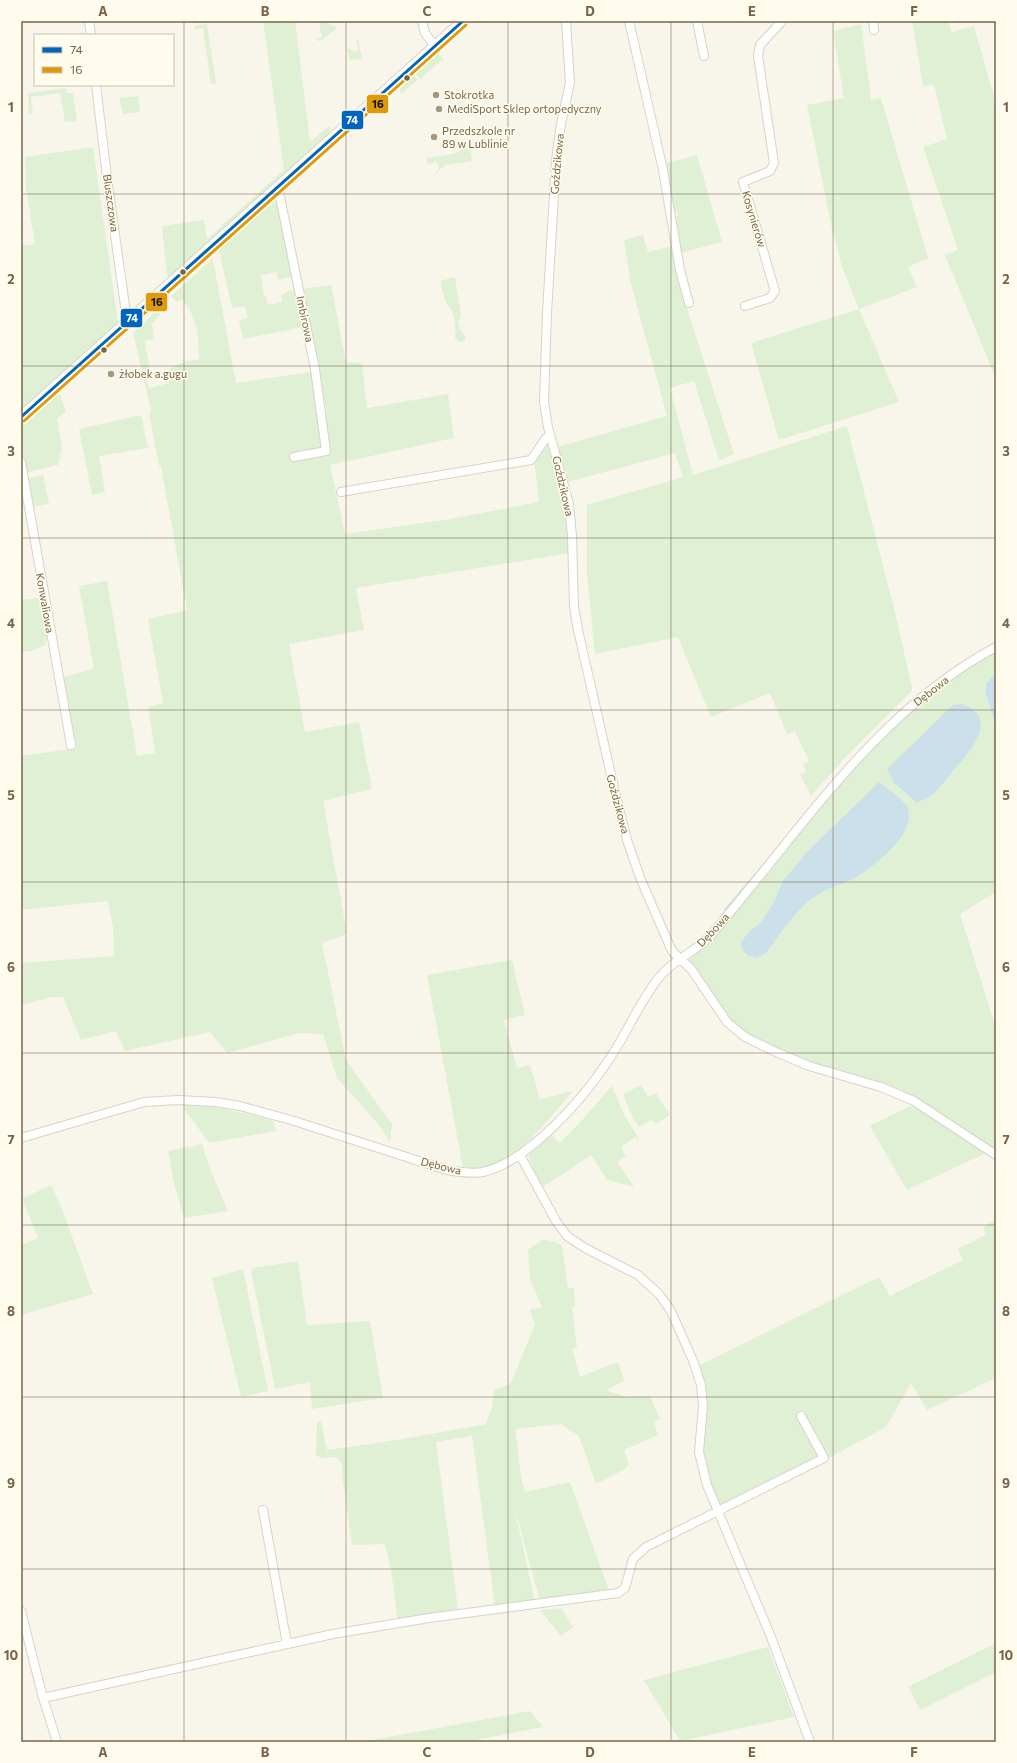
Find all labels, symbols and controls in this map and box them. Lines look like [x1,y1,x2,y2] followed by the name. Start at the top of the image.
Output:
[98,3,108,19] text: A
[261,3,270,19] text: B
[423,3,432,19] text: C
[585,3,595,19] text: D
[748,3,756,19] text: E
[910,3,918,19] text: F
[34,34,174,86] legend
[70,42,83,56] text: 74
[70,62,82,76] text: 16
[402,73,412,83] unlabelled marker
[444,88,494,101] place label: Stokrotka
[431,90,441,100] marker: Stokrotka
[366,94,389,114] line badge: 16
[372,97,384,110] text: 16
[8,99,14,115] text: 1
[1003,99,1009,115] text: 1
[447,102,602,115] place label: MediSport Sklep ortopedyczny
[434,104,444,114] marker: MediSport Sklep ortopedyczny
[341,110,364,130] line badge: 74
[346,113,358,126] text: 74
[442,124,516,150] place label: Przedszkole nr 89 w Lublinie
[429,132,439,142] marker: Przedszkole nr 89 w Lublinie
[547,133,566,195] street label: Goździkowa
[101,173,122,233] street label: Bluszczowa
[740,189,769,249] street label: Kosynierów
[178,267,188,277] unlabelled marker
[7,271,15,287] text: 2
[1002,271,1010,287] text: 2
[145,292,168,312] line badge: 16
[151,295,163,308] text: 16
[294,295,317,343] street label: Imbirowa
[120,308,143,328] line badge: 74
[126,311,138,324] text: 74
[99,345,109,355] unlabelled marker
[119,367,187,380] place label: żłobek a.gugu
[106,369,116,379] marker: żłobek a.gugu
[7,443,15,459] text: 3
[1002,443,1010,459] text: 3
[550,455,577,517] street label: Goździkowa
[34,572,57,634] street label: Konwaliowa
[7,615,15,631] text: 4
[1002,615,1010,631] text: 4
[910,673,951,708] street label: Dębowa
[604,773,633,835] street label: Goździkowa
[7,787,15,803] text: 5
[1002,787,1010,803] text: 5
[694,910,731,949] street label: Dębowa
[7,959,15,975] text: 6
[1002,959,1010,975] text: 6
[7,1131,15,1147] text: 7
[1002,1131,1010,1147] text: 7
[420,1154,463,1177] street label: Dębowa
[7,1303,15,1319] text: 8
[1002,1303,1010,1319] text: 8
[7,1475,15,1491] text: 9
[1002,1475,1010,1491] text: 9
[4,1647,19,1663] text: 10
[999,1647,1014,1663] text: 10
[98,1744,108,1760] text: A
[261,1744,270,1760] text: B
[423,1744,432,1760] text: C
[585,1744,595,1760] text: D
[748,1744,756,1760] text: E
[910,1744,918,1760] text: F

